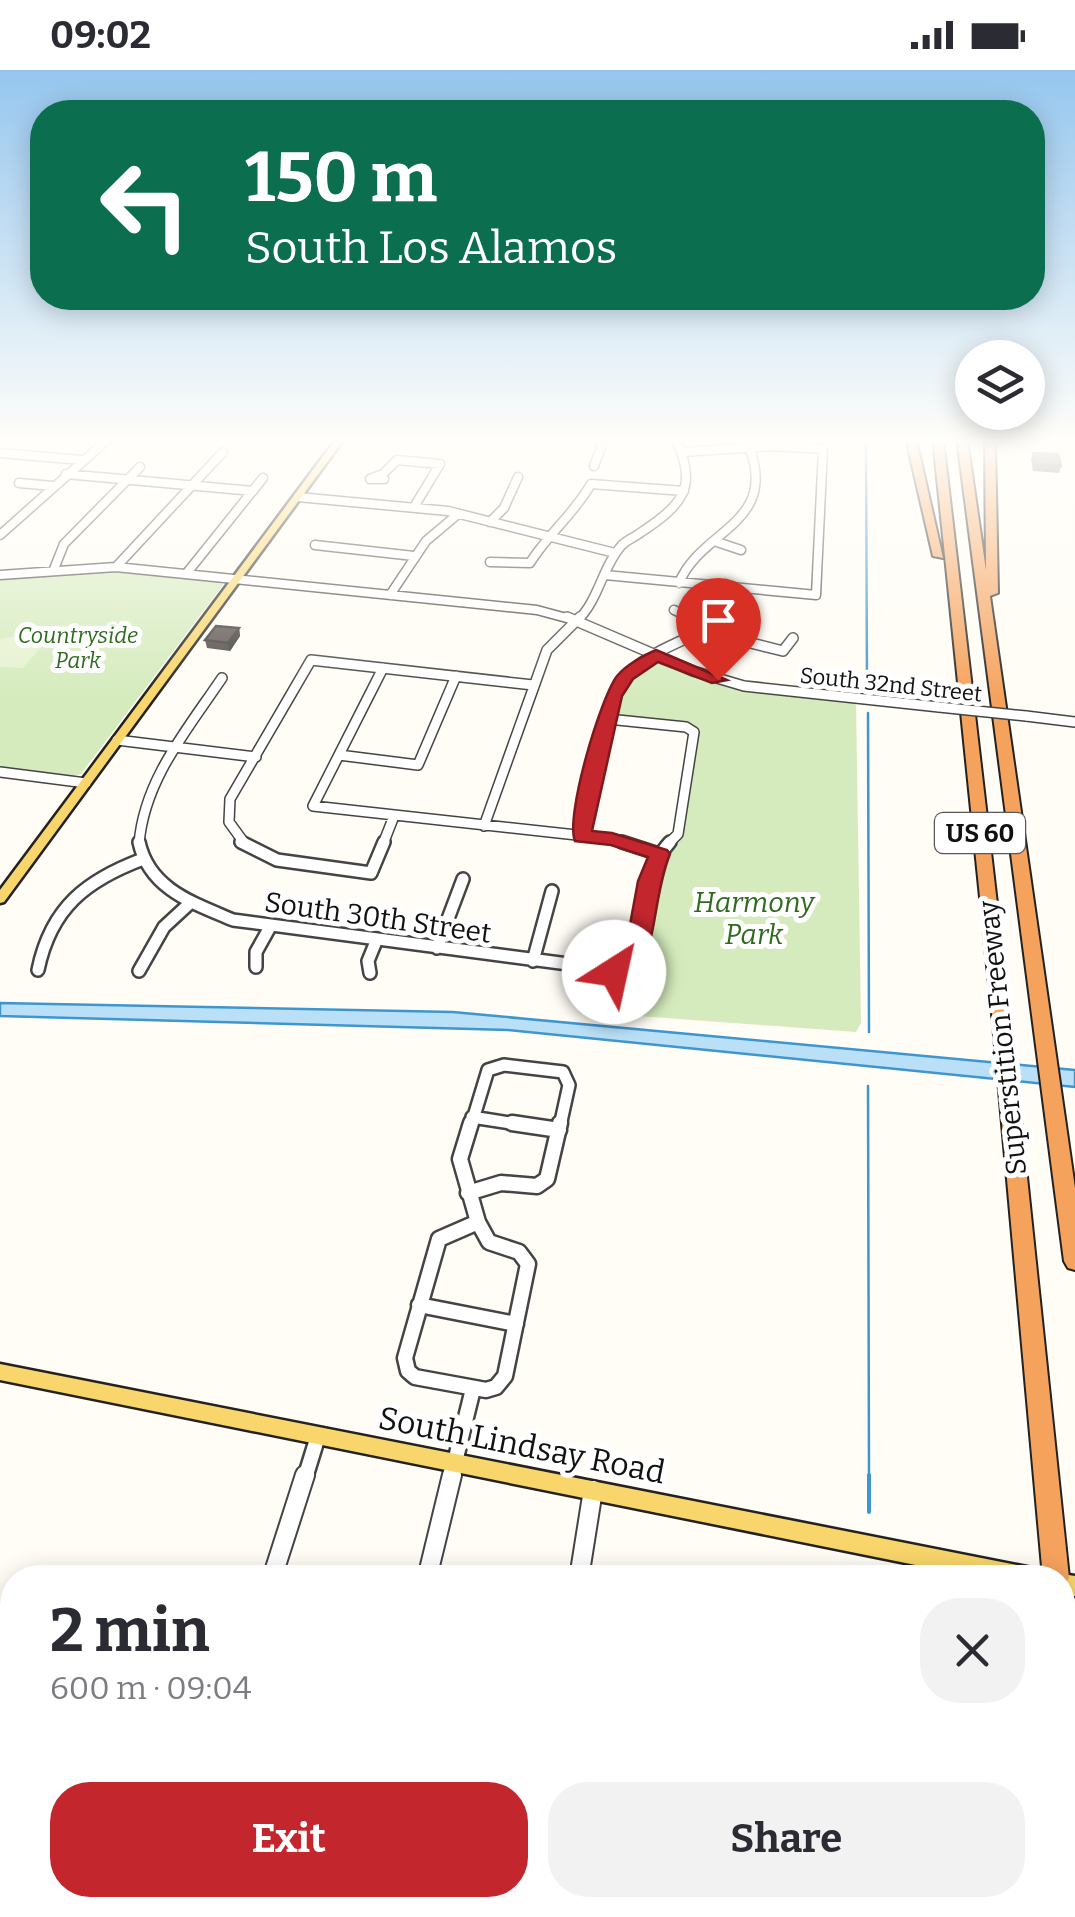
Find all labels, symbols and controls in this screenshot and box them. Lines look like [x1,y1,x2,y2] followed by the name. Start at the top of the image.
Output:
[50,12,151,58] text: 09:02
[245,136,437,220] text: 150 m
[80,140,210,270] icon: left
[245,221,617,275] text: South Los Alamos
[955,340,1045,430] map controls
[955,340,1045,430] button: layers
[676,578,761,681] pin
[691,593,746,648] icon: arrive
[18,622,138,674] park label: Countryside Park
[799,662,983,707] street label: South 32nd Street
[935,813,1025,853] road number: US 60
[262,885,493,950] street label: South 30th Street
[694,886,816,951] park label: Harmony Park
[972,899,1033,1177] street label: Superstition Freeway
[562,920,666,1024] position arrow
[376,1399,668,1491] street label: South Lindsay Road
[50,1595,210,1667] text: 2 min
[920,1598,1025,1703] button: close
[50,1669,252,1707] text: 600 m · 09:04
[50,1782,528,1897] button: Exit
[548,1782,1025,1897] button: Share

